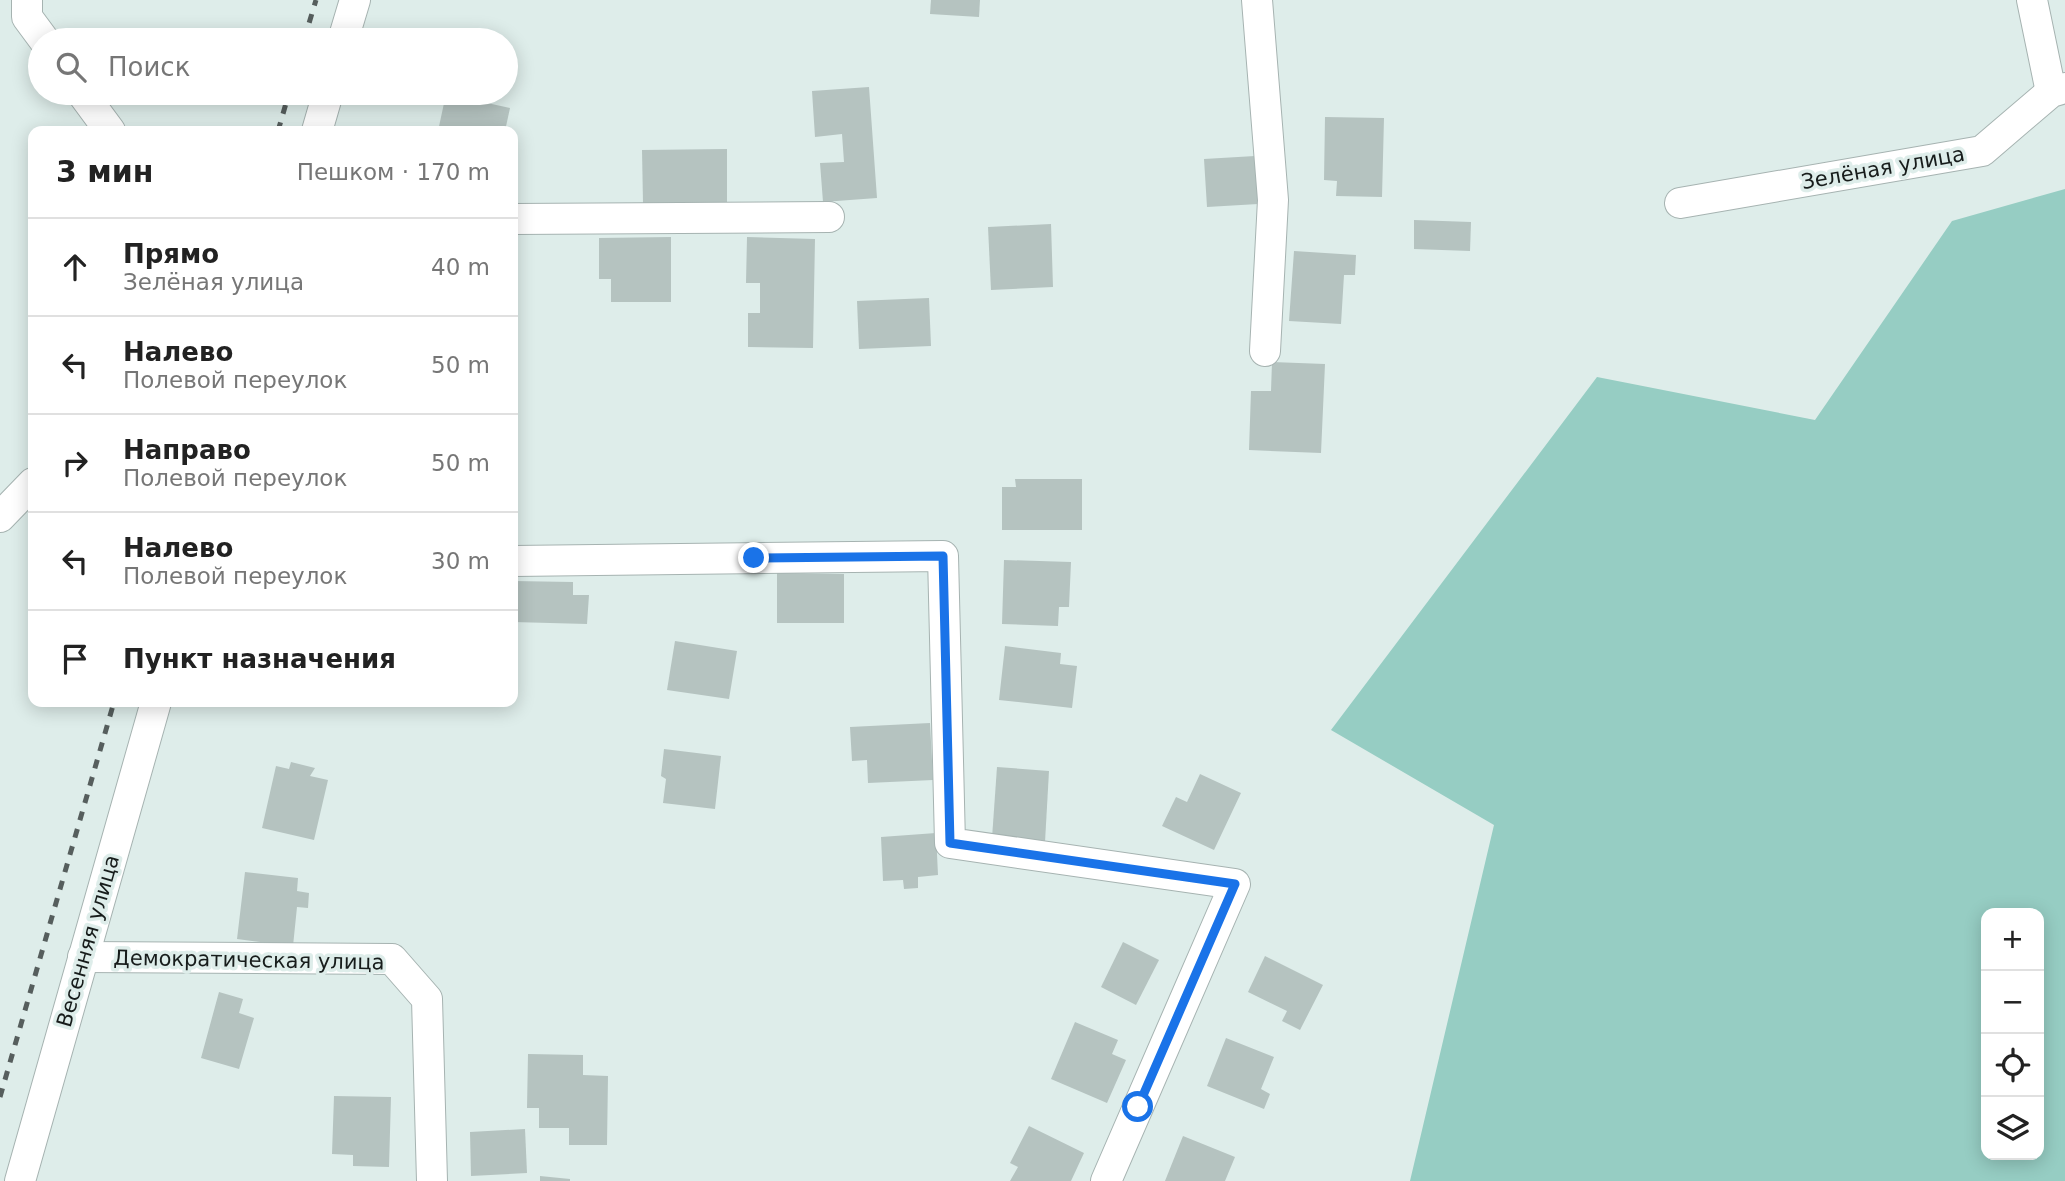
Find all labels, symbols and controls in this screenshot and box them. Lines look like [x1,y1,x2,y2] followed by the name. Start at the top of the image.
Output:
[28,28,518,105] search box
[52,48,90,86] icon: search
[108,52,190,82] text: Поиск
[1800,142,1966,194] street label: Зелёная улица
[56,154,154,189] text: 3 мин
[297,159,490,185] text: Пешком · 170 m
[123,239,219,269] text: Прямо
[56,248,94,286] icon: ahead
[431,254,490,280] text: 40 m
[123,269,304,295] text: Зелёная улица
[123,337,233,367] text: Налево
[56,346,94,384] icon: left
[431,352,490,378] text: 50 m
[123,367,347,393] text: Полевой переулок
[123,435,251,465] text: Направо
[56,444,94,482] icon: right
[431,450,490,476] text: 50 m
[123,465,347,491] text: Полевой переулок
[123,533,233,563] text: Налево
[56,542,94,580] icon: left
[738,542,769,573] route end
[431,548,490,574] text: 30 m
[123,563,347,589] text: Полевой переулок
[56,640,94,678] icon: arrive
[123,644,396,674] text: Пункт назначения
[52,852,124,1030] street label: Весенняя улица
[1981,908,2044,1160] map controls
[1981,908,2044,971] button: +
[113,946,385,974] street label: Демократическая улица
[1981,971,2044,1034] button: −
[1981,1034,2044,1097] button: locate
[1122,1091,1153,1122] route start
[1981,1097,2044,1160] button: layers

